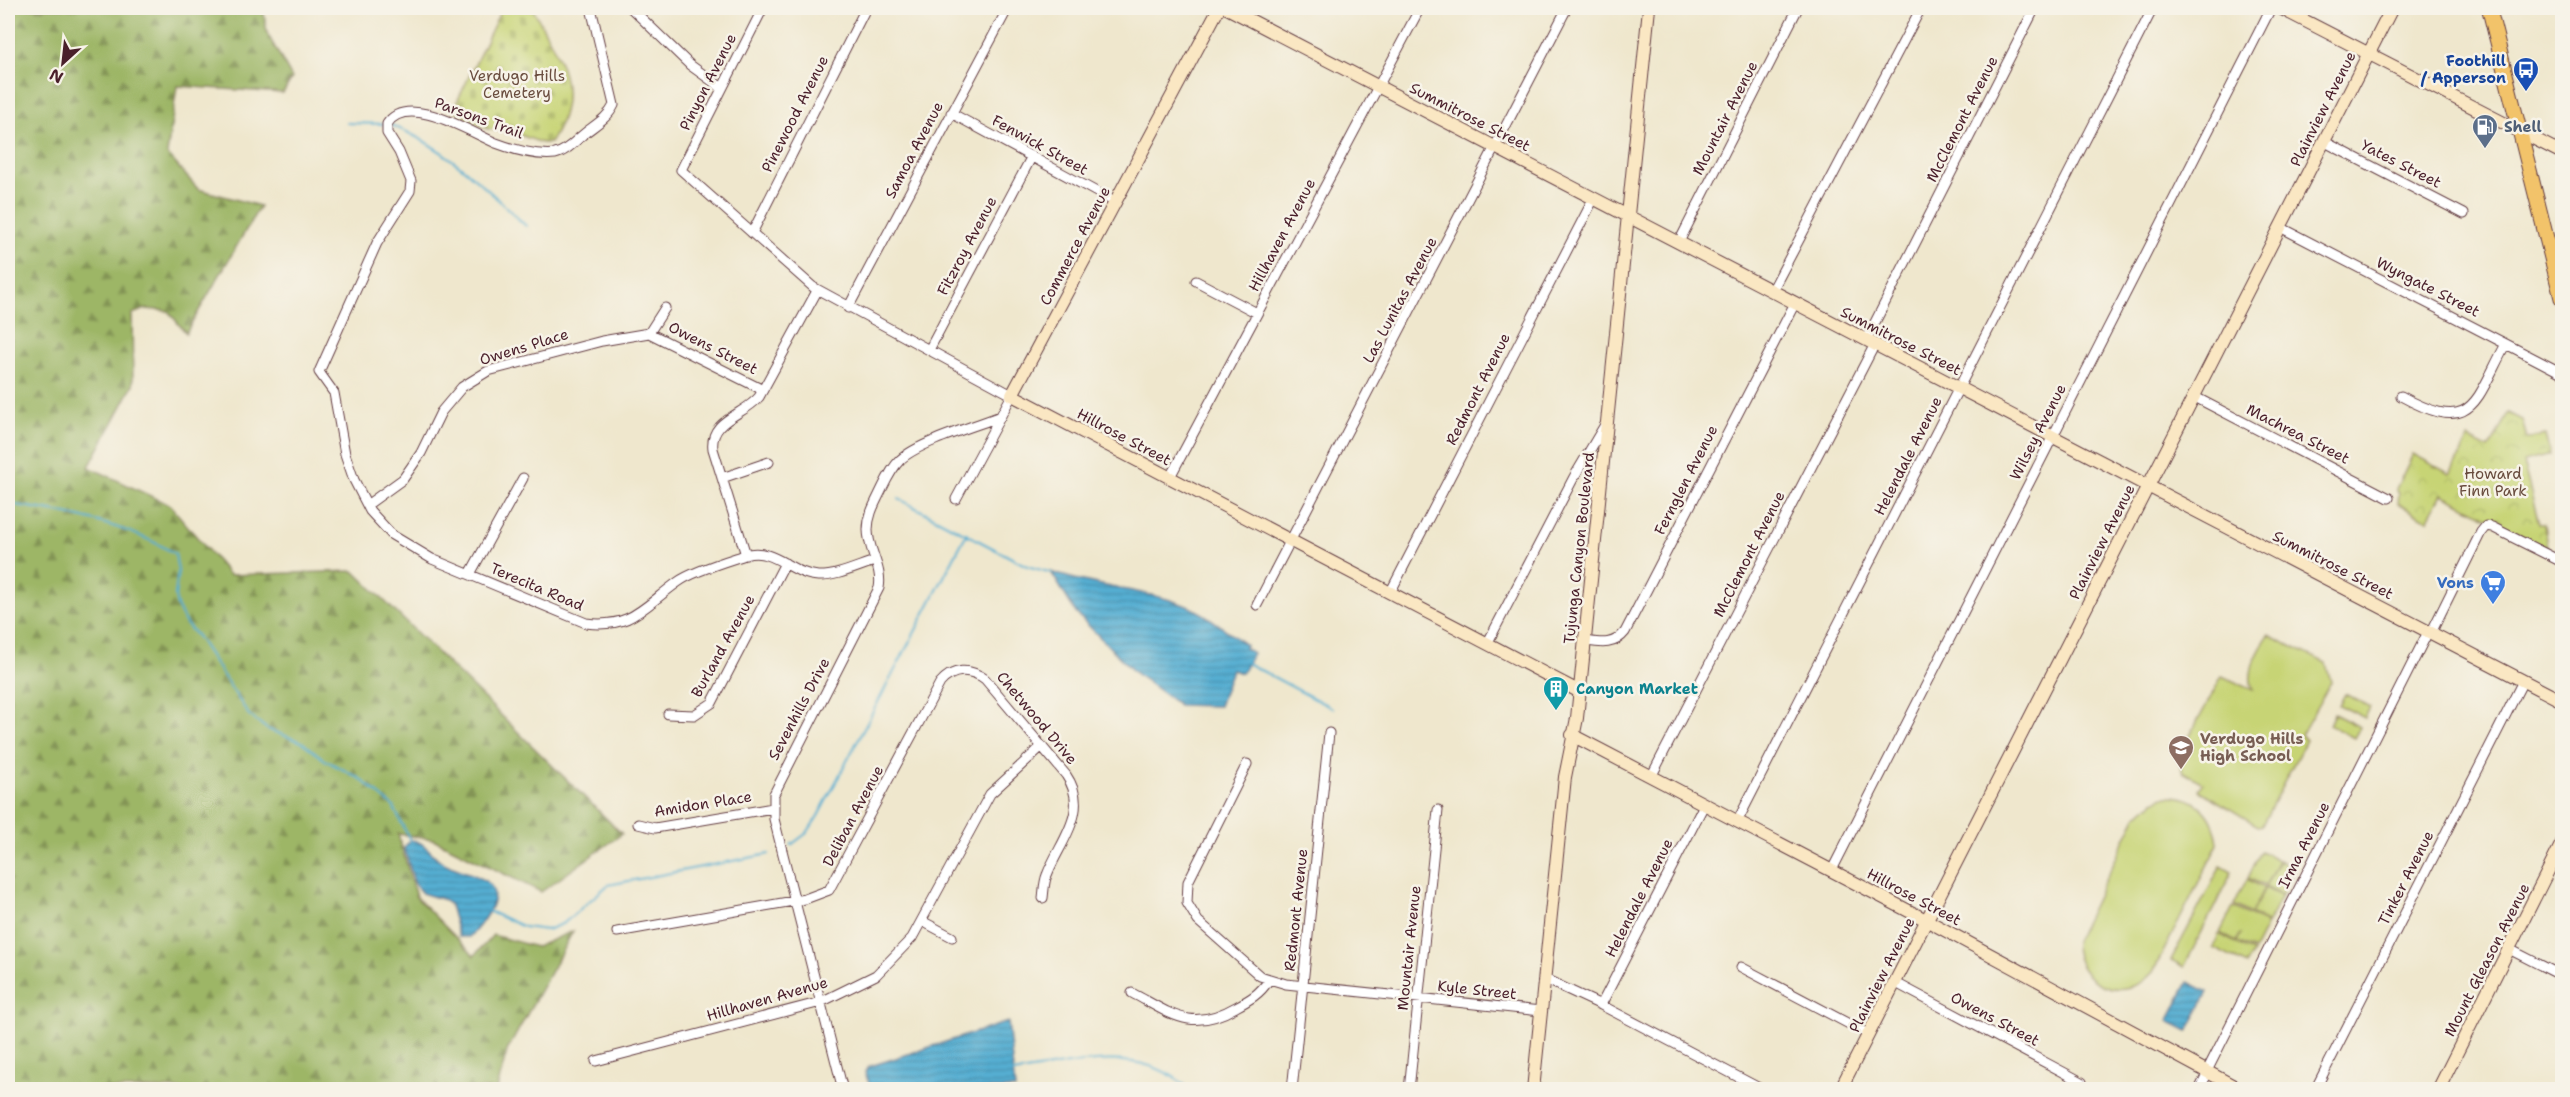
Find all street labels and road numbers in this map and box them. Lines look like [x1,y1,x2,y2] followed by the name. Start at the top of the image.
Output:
[675,30,741,134] street label: Pinyon Avenue
[2285,48,2361,170] street label: Plainview Avenue
[757,52,833,176] street label: Pinewood Avenue
[1922,53,2002,185] street label: McClemont Avenue
[1688,58,1762,178] street label: Mountair Avenue
[1406,78,1534,156] street label: Summitrose Street
[432,93,527,144] street label: Parsons Trail
[880,98,948,202] street label: Samoa Avenue
[988,110,1092,180] street label: Fenwick Street
[2357,135,2445,193] street label: Yates Street
[1244,175,1320,295] street label: Hillhaven Avenue
[1035,183,1115,309] street label: Commerce Avenue
[933,193,1001,299] street label: Fitzroy Avenue
[1358,233,1442,367] street label: Las Lunitas Avenue
[2373,252,2483,322] street label: Wyngate Street
[1837,302,1965,380] street label: Summitrose Street
[665,317,761,379] street label: Owens Street
[477,324,571,370] street label: Owens Place
[1441,330,1515,448] street label: Redmont Avenue
[2005,381,2071,483] street label: Wilsey Avenue
[1869,393,1947,519] street label: Helendale Avenue
[2243,399,2353,469] street label: Machrea Street
[1073,404,1175,470] street label: Hillrose Street
[1650,422,1722,538] street label: Fernglen Avenue
[1559,451,1599,645] street label: Tujunga Canyon Boulevard
[2064,481,2140,603] street label: Plainview Avenue
[1709,488,1789,620] street label: McClemont Avenue
[2269,526,2397,604] street label: Summitrose Street
[487,558,587,616] street label: Terecita Road
[687,591,759,701] street label: Burland Avenue
[764,654,834,764] street label: Sevenhills Drive
[992,667,1082,769] street label: Chetwood Drive
[818,762,888,870] street label: Deliban Avenue
[653,786,753,822] street label: Amidon Place
[2274,798,2334,892] street label: Irma Avenue
[2374,827,2438,929] street label: Tinker Avenue
[1600,835,1678,961] street label: Helendale Avenue
[1280,848,1312,972] street label: Redmont Avenue
[1863,864,1965,930] street label: Hillrose Street
[2440,880,2534,1040] street label: Mount Gleason Avenue
[1392,885,1426,1011] street label: Mountair Avenue
[1844,914,1920,1036] street label: Plainview Avenue
[704,972,830,1026] street label: Hillhaven Avenue
[1436,976,1518,1004] street label: Kyle Street
[1947,987,2043,1051] street label: Owens Street

